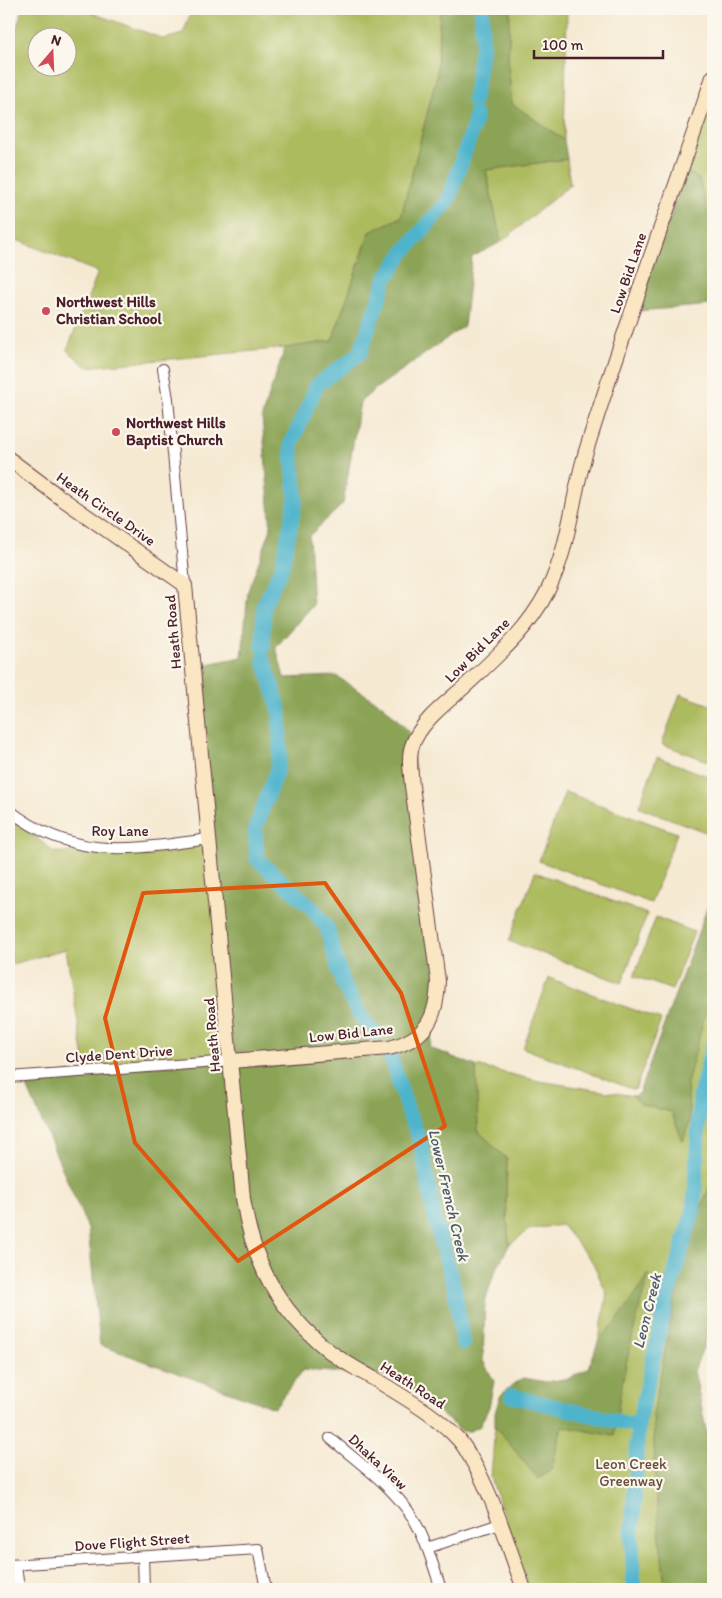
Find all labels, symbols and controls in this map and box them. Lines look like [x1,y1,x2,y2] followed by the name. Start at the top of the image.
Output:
[28,28,78,78] north arrow
[534,28,663,60] scale bar
[49,31,63,50] text: N
[542,36,584,54] text: 100 m
[606,230,650,316] street label: Low Bid Lane
[56,293,162,328] place label: Northwest Hills Christian School
[40,305,52,317] marker: Northwest Hills Christian School
[126,414,226,450] place label: Northwest Hills Baptist Church
[110,426,122,438] marker: Northwest Hills Baptist Church
[53,468,159,550] street label: Heath Circle Drive
[161,594,185,670] street label: Heath Road
[441,614,513,686] street label: Low Bid Lane
[91,822,149,840] street label: Roy Lane
[200,997,224,1073] street label: Heath Road
[308,1020,394,1046] street label: Low Bid Lane
[65,1041,173,1067] street label: Clyde Dent Drive
[425,1127,474,1264] water label: Lower French Creek
[629,1271,666,1350] water label: Leon Creek
[377,1357,449,1413] street label: Heath Road
[345,1430,411,1494] street label: Dhaka View
[595,1455,667,1490] park label: Leon Creek Greenway
[74,1529,191,1555] street label: Dove Flight Street

